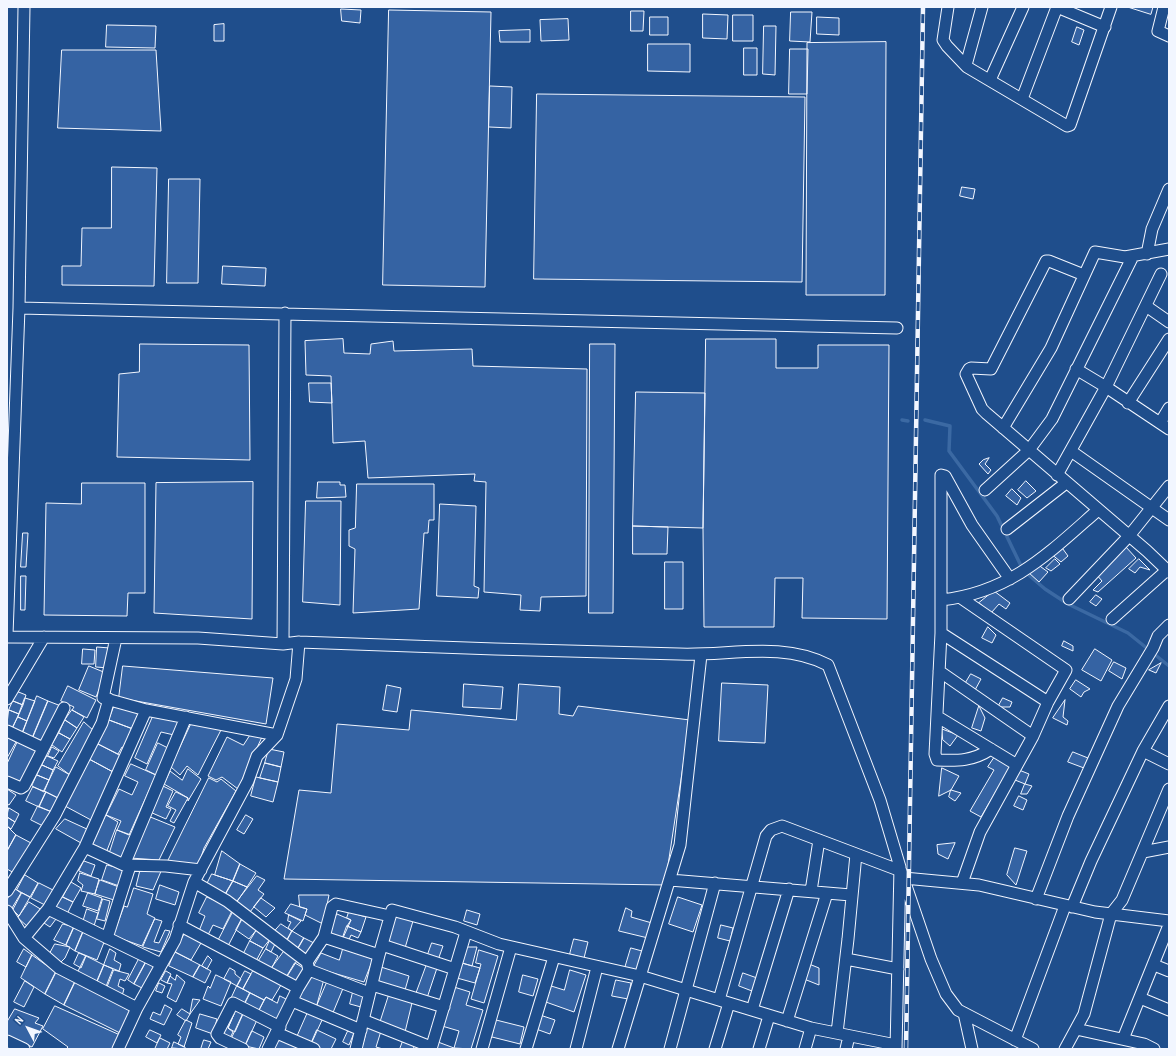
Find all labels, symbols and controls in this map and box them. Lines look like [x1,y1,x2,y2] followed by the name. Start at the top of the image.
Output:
[8,1008,48,1048] north arrow
[12,1013,26,1027] text: N

